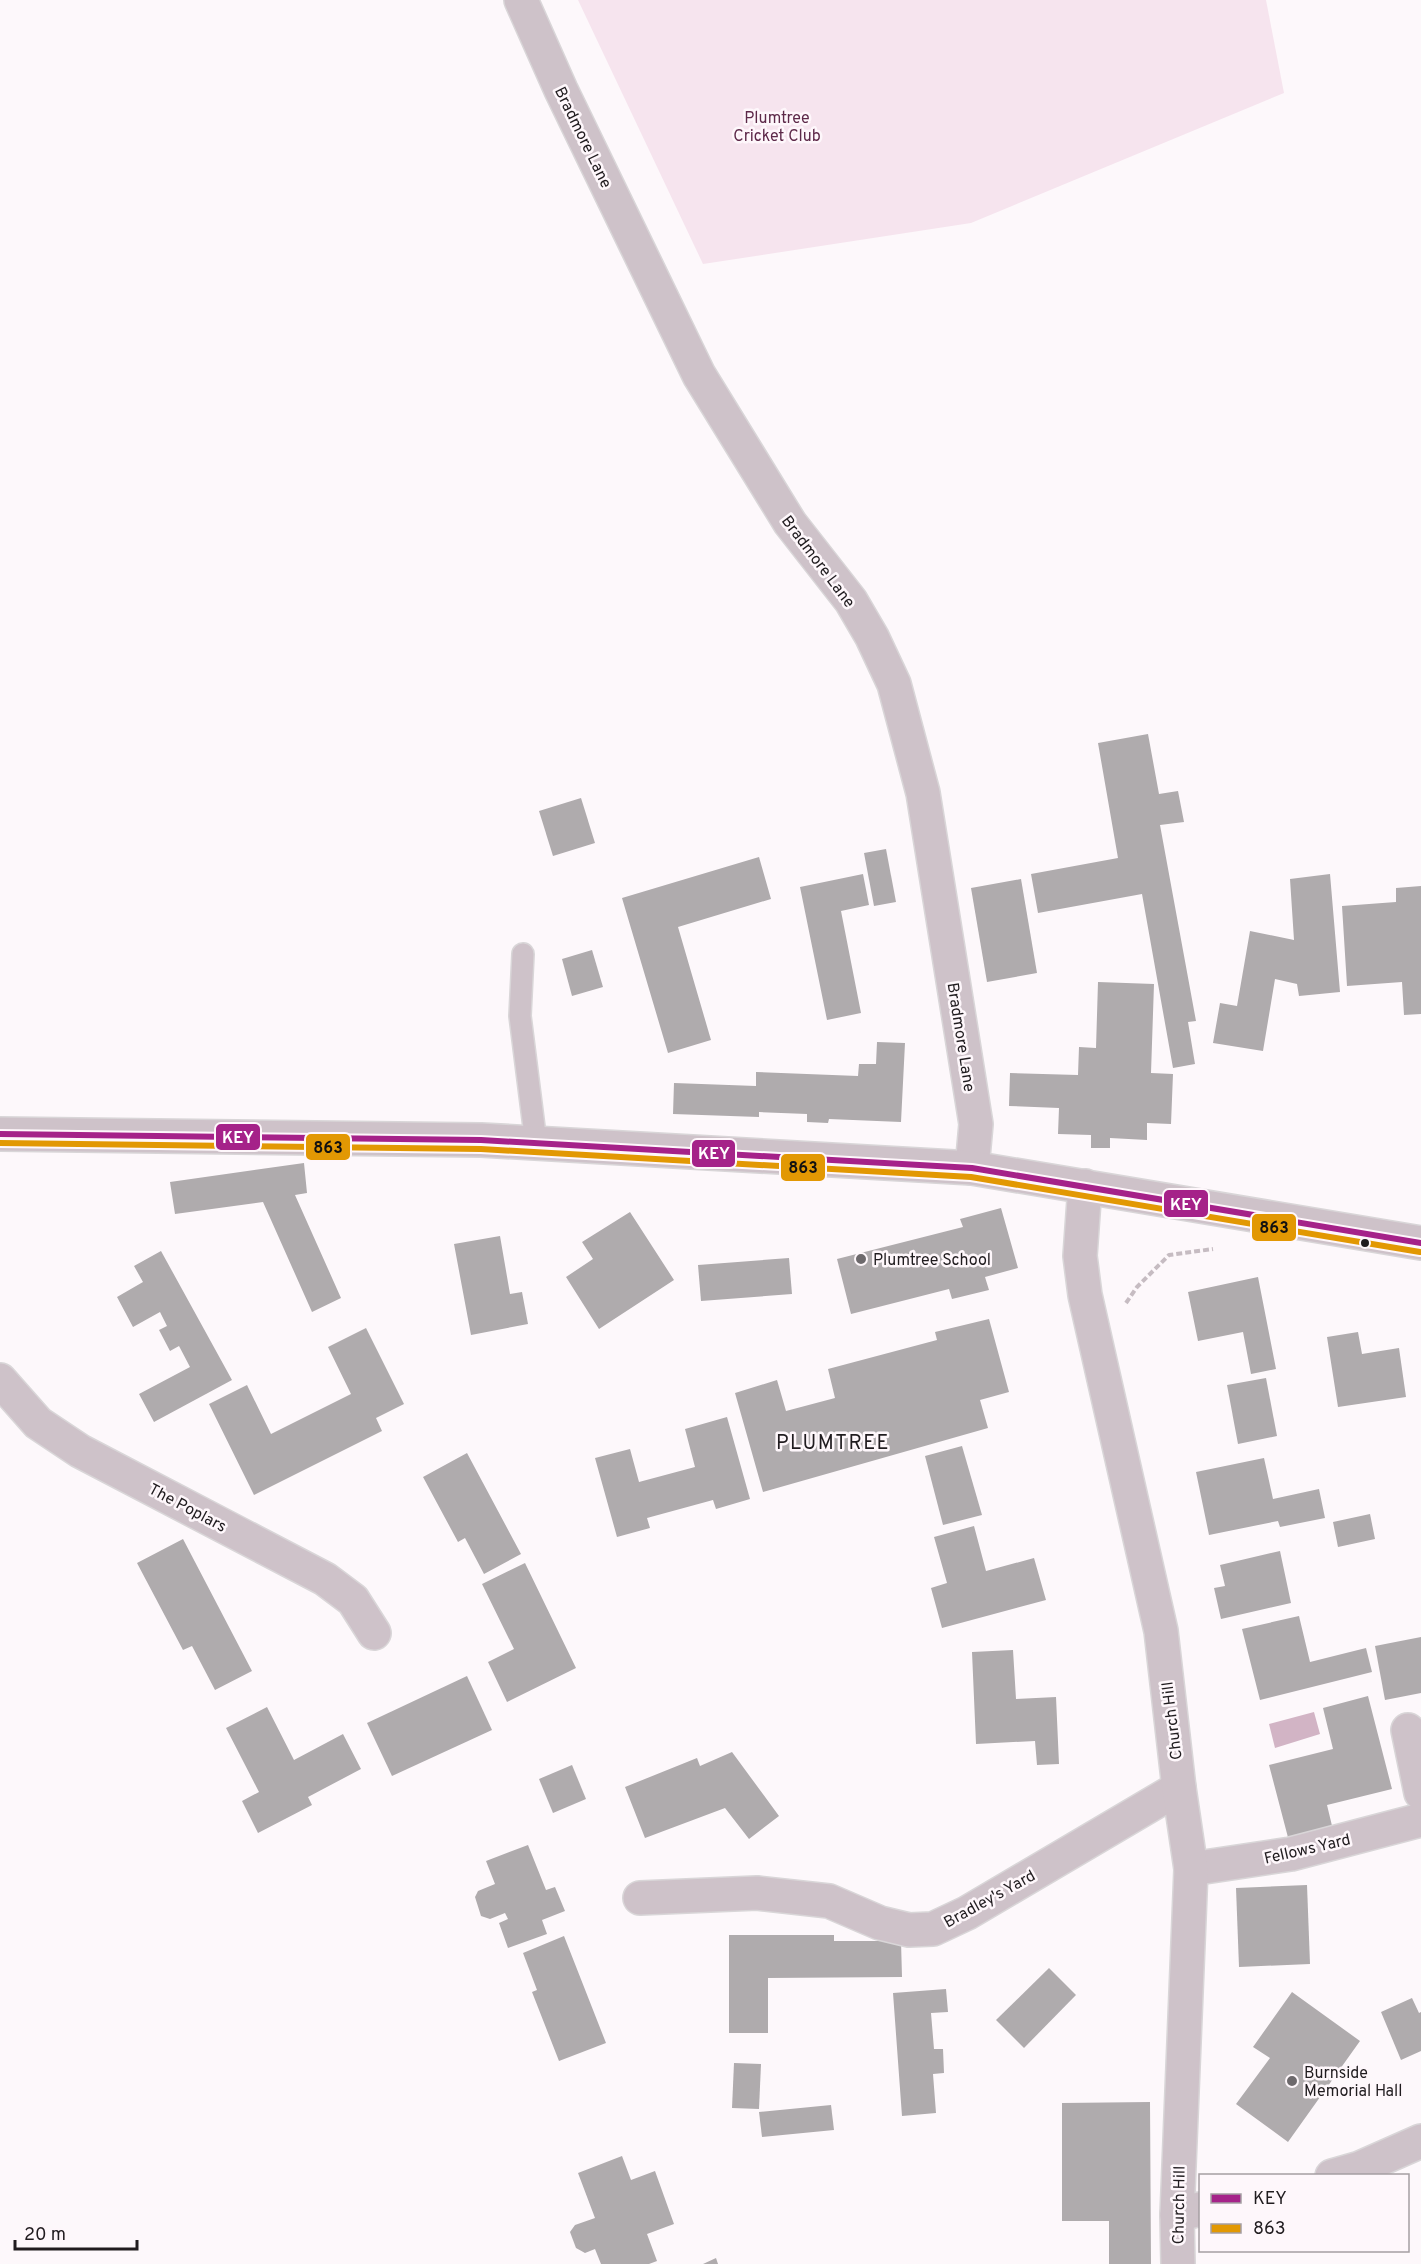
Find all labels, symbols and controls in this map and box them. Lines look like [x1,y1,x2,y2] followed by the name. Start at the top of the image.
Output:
[549,84,615,192] street label: Bradmore Lane
[733,109,821,147] park label: Plumtree Cricket Club
[776,512,859,612] street label: Bradmore Lane
[942,981,979,1093] street label: Bradmore Lane
[215,1123,261,1151] line badge: KEY
[222,1129,254,1149] text: KEY
[305,1133,351,1161] line badge: 863
[313,1139,343,1159] text: 863
[691,1139,736,1168] line badge: KEY
[698,1145,730,1165] text: KEY
[780,1153,826,1182] line badge: 863
[788,1159,818,1179] text: 863
[1163,1189,1209,1218] line badge: KEY
[1170,1196,1202,1216] text: KEY
[1251,1213,1297,1242] line badge: 863
[1259,1219,1289,1239] text: 863
[1359,1237,1371,1249] unlabelled marker
[873,1251,991,1271] place label: Plumtree School
[854,1252,868,1266] marker: Plumtree School
[776,1431,890,1457] district label: PLUMTREE
[145,1480,229,1538] street label: The Poplars
[1158,1680,1188,1761] street label: Church Hill
[1262,1830,1353,1870] street label: Fellows Yard
[941,1866,1039,1933] street label: Bradley's Yard
[1304,2064,1402,2102] place label: Burnside Memorial Hall
[1285,2074,1299,2088] marker: Burnside Memorial Hall
[1169,2165,1191,2245] street label: Church Hill
[1199,2174,1409,2252] legend
[1253,2188,1287,2211] text: KEY
[15,2213,136,2251] scale bar
[1253,2218,1286,2241] text: 863
[24,2224,66,2247] text: 20 m

